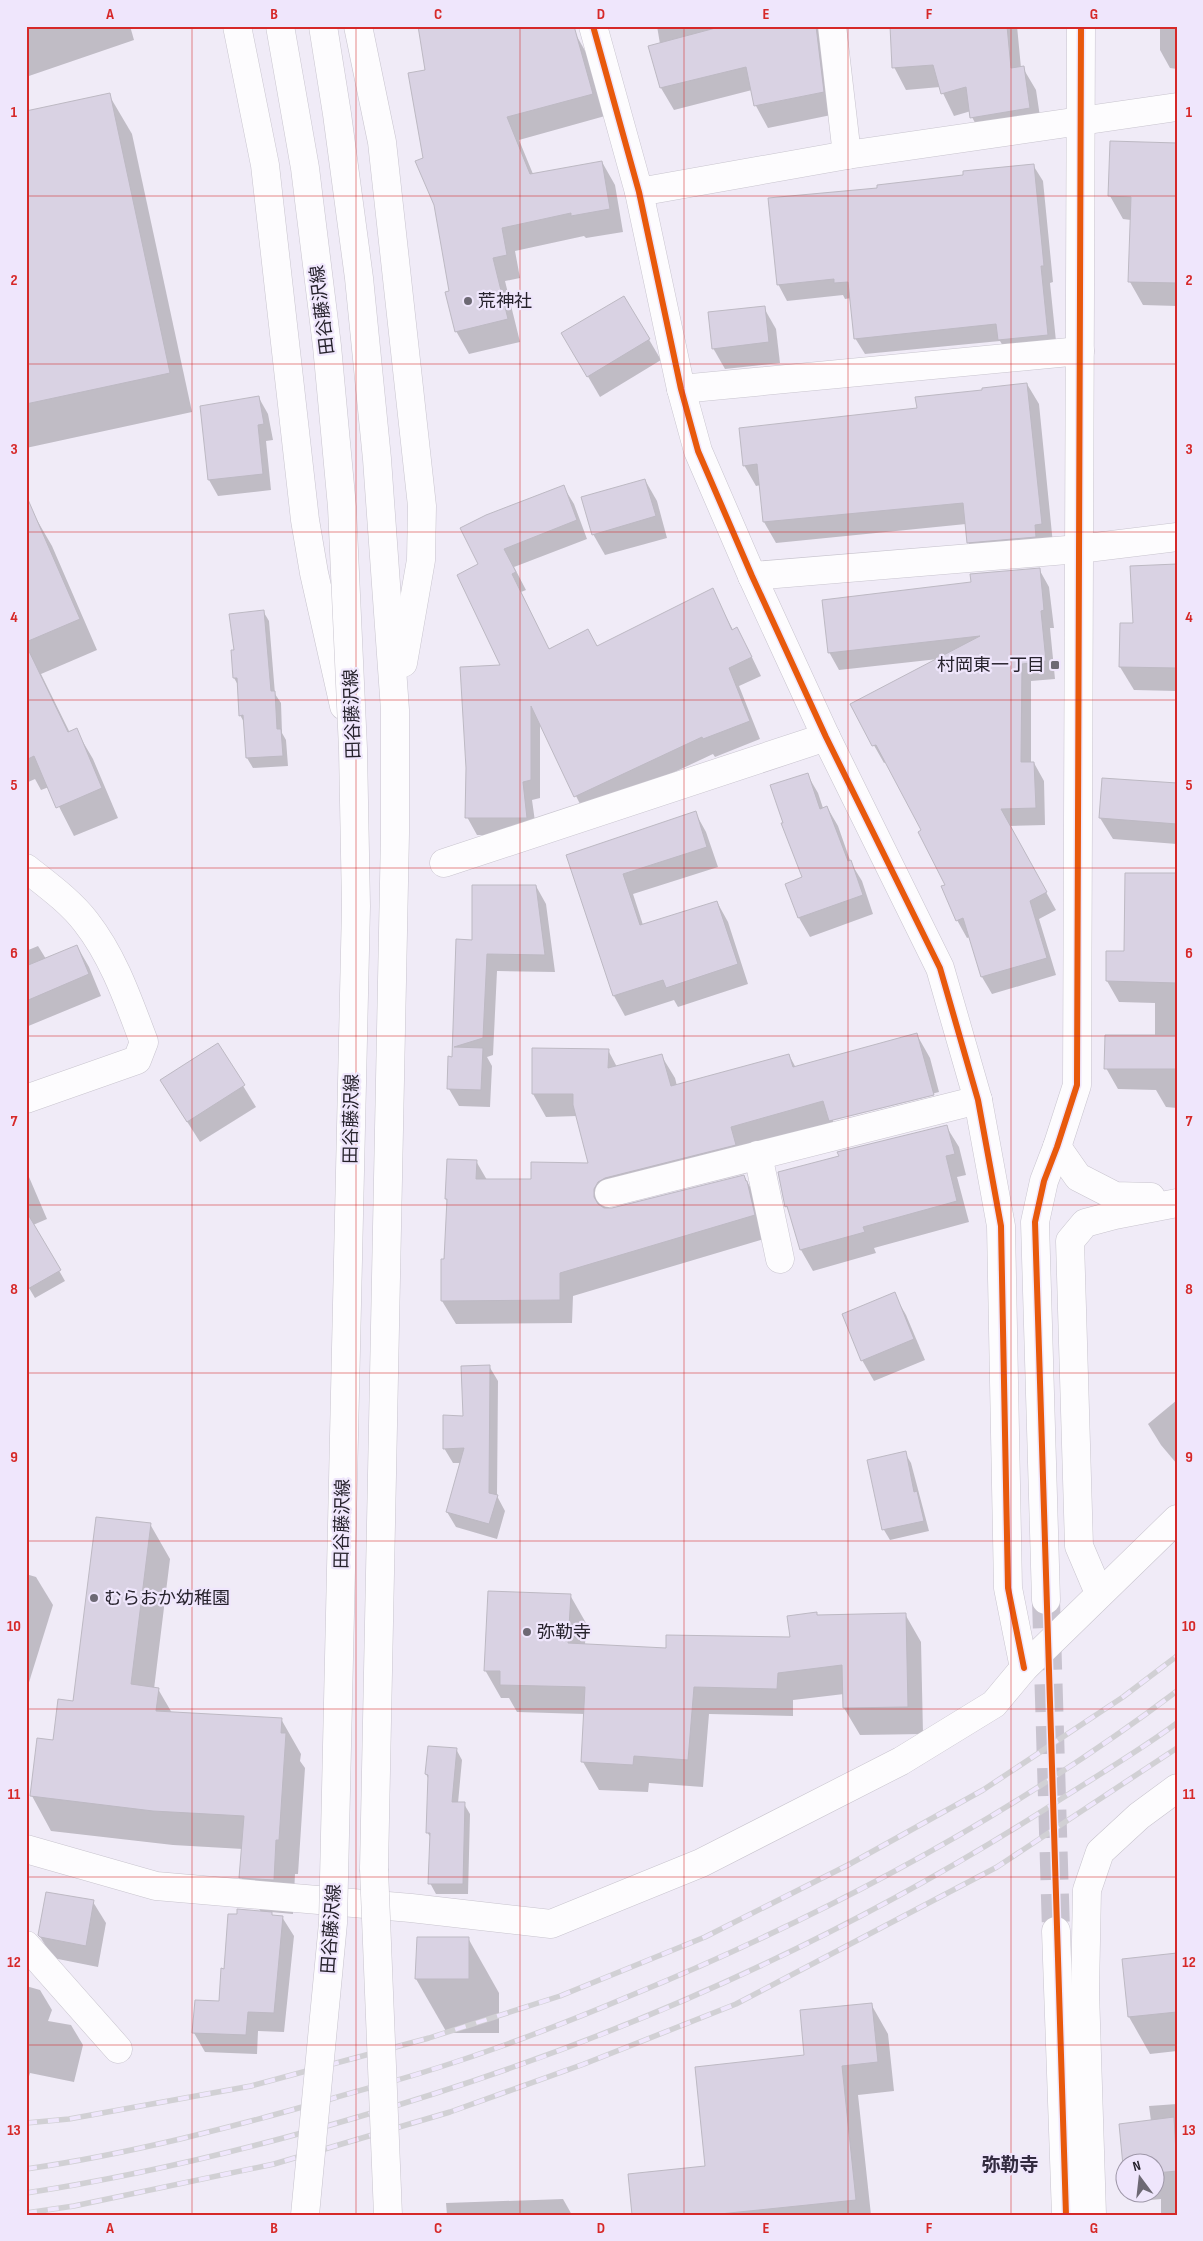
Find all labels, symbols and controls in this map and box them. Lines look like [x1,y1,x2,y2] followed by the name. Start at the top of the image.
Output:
[105,5,114,24] text: A
[270,5,278,24] text: B
[434,5,442,24] text: C
[597,5,605,24] text: D
[763,5,770,24] text: E
[926,5,933,24] text: F
[1090,5,1098,24] text: G
[11,103,18,122] text: 1
[1186,103,1193,122] text: 1
[307,264,338,356] street label: 田谷藤沢線
[10,271,18,290] text: 2
[1185,271,1193,290] text: 2
[478,291,532,312] place label: 荒神社
[462,295,474,307] marker: 荒神社
[10,440,18,459] text: 3
[1185,440,1193,459] text: 3
[10,608,18,627] text: 4
[1185,608,1193,627] text: 4
[937,655,1045,676] place label: 村岡東一丁目
[1049,659,1061,671] marker: 村岡東一丁目
[340,669,365,759] street label: 田谷藤沢線
[10,776,18,795] text: 5
[1185,776,1193,795] text: 5
[10,944,18,963] text: 6
[1185,944,1193,963] text: 6
[340,1074,363,1164] street label: 田谷藤沢線
[11,1112,18,1131] text: 7
[1186,1112,1193,1131] text: 7
[10,1280,18,1299] text: 8
[1185,1280,1193,1299] text: 8
[10,1448,18,1467] text: 9
[1185,1448,1193,1467] text: 9
[331,1479,354,1569] street label: 田谷藤沢線
[104,1588,230,1609] place label: むらおか幼稚園
[88,1592,100,1604] marker: むらおか幼稚園
[7,1617,21,1636] text: 10
[1182,1617,1196,1636] text: 10
[537,1622,591,1643] place label: 弥勒寺
[521,1626,533,1638] marker: 弥勒寺
[8,1785,21,1804] text: 11
[1183,1785,1196,1804] text: 11
[318,1883,345,1975] street label: 田谷藤沢線
[7,1953,21,1972] text: 12
[1182,1953,1196,1972] text: 12
[7,2121,21,2140] text: 13
[1182,2121,1196,2140] text: 13
[981,2154,1039,2177] district label: 弥勒寺
[1116,2154,1166,2204] north arrow
[1131,2157,1143,2175] text: N
[105,2219,114,2238] text: A
[270,2219,278,2238] text: B
[434,2219,442,2238] text: C
[597,2219,605,2238] text: D
[763,2219,770,2238] text: E
[926,2219,933,2238] text: F
[1090,2219,1098,2238] text: G

